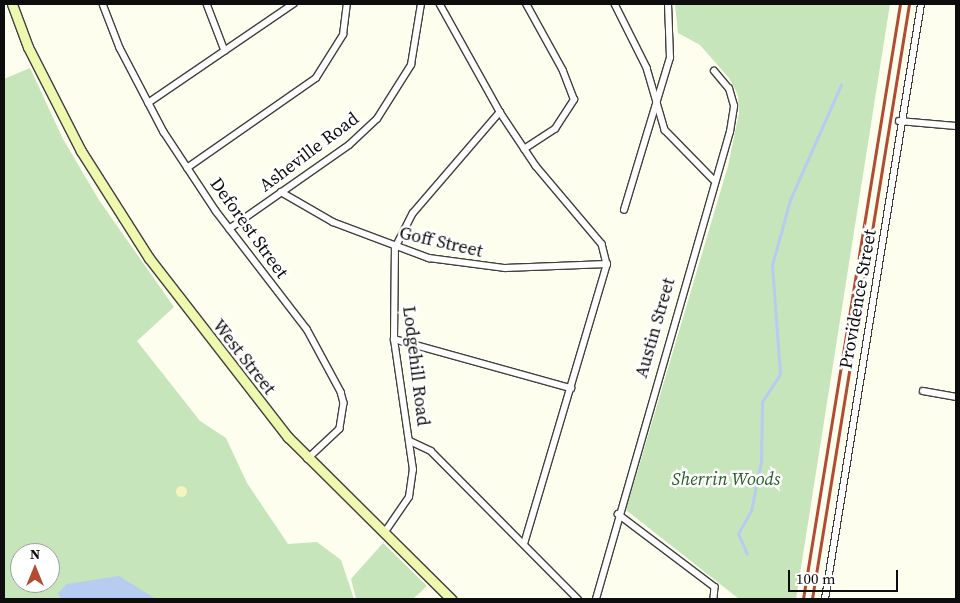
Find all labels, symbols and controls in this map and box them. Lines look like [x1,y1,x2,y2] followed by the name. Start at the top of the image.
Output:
[255,108,363,196] street label: Asheville Road
[205,174,293,282] street label: Deforest Street
[397,222,485,262] street label: Goff Street
[835,228,881,370] street label: Providence Street
[630,276,680,380] street label: Austin Street
[398,305,434,427] street label: Lodgehill Road
[208,315,280,399] street label: West Street
[672,468,780,490] park label: Sherrin Woods
[10,543,60,593] north arrow
[30,544,40,564] text: N
[790,560,900,592] scale bar
[796,568,836,589] text: 100 m

